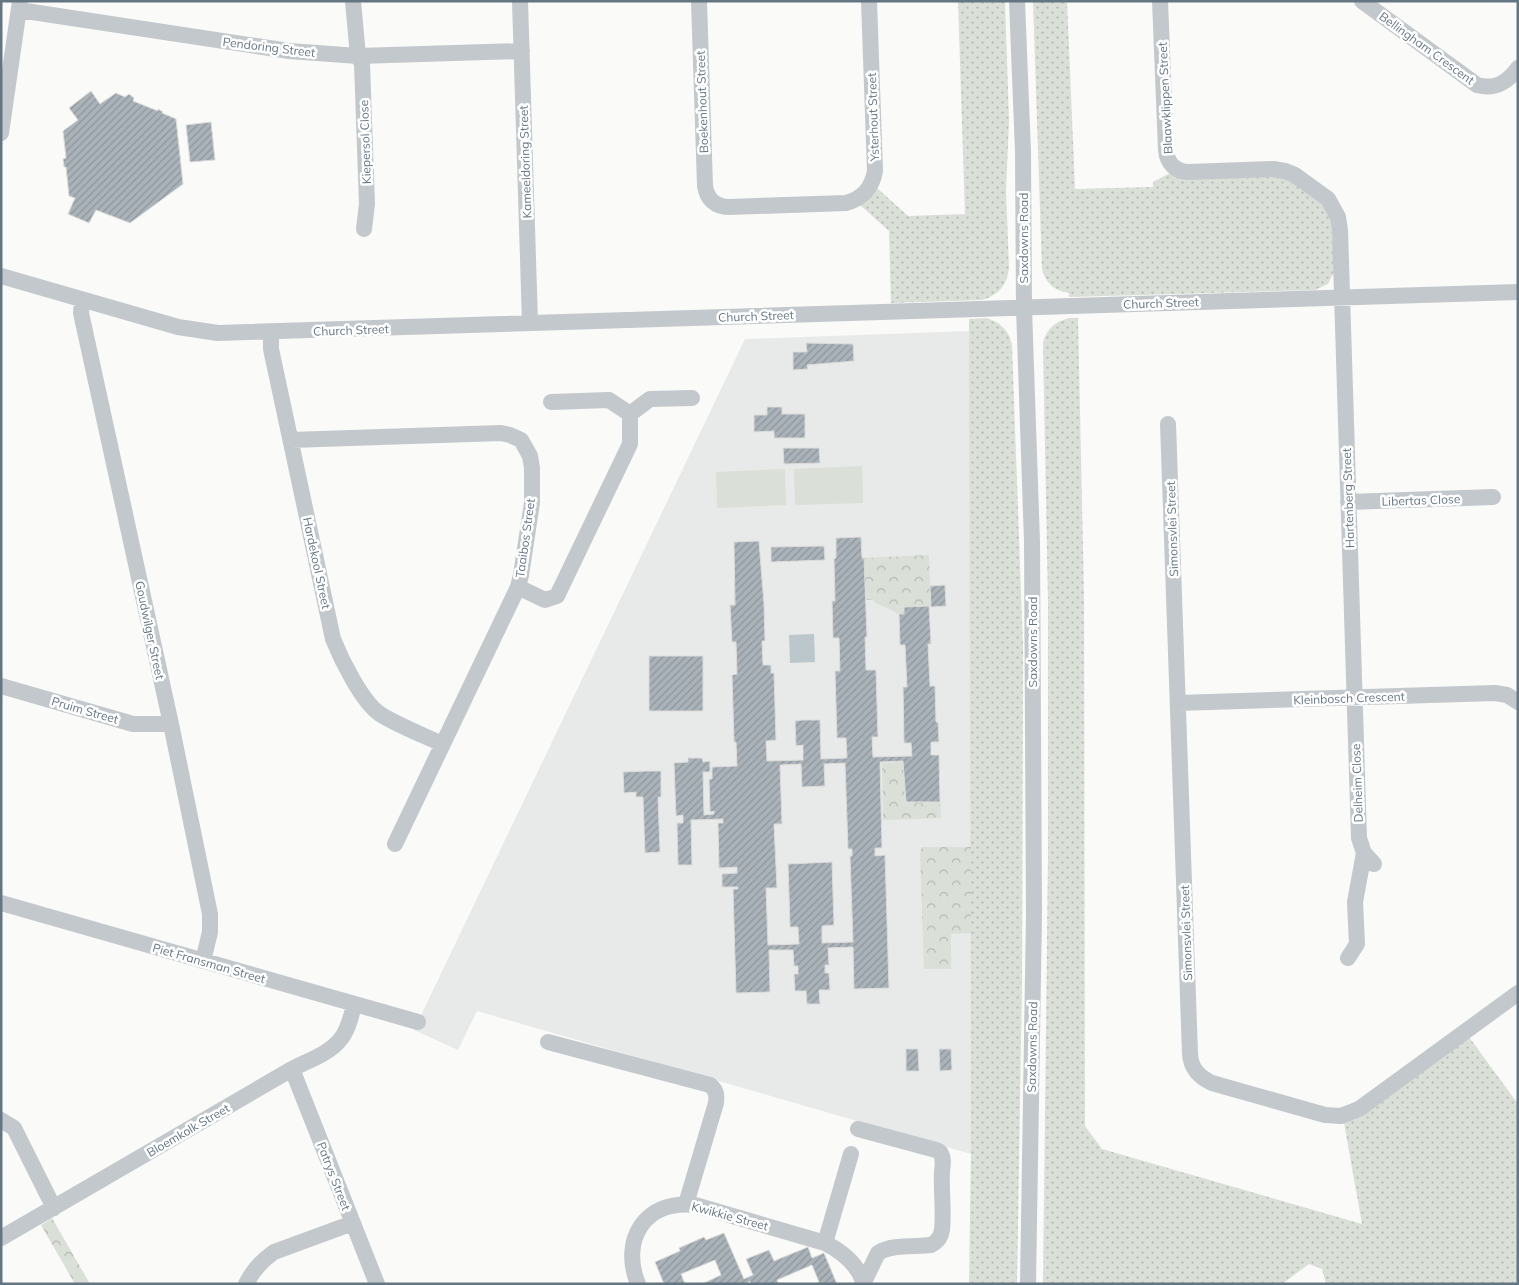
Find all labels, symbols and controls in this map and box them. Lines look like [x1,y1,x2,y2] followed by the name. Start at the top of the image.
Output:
[1376,8,1478,88] street label: Bellingham Crescent
[222,34,316,60] street label: Pendoring Street
[1155,42,1175,154] street label: Blaawklippen Street
[693,51,711,153] street label: Boekenhout Street
[864,72,882,163] street label: Ysterhout Street
[356,100,374,184] street label: Kiepersol Close
[516,105,534,219] street label: Kameeldoring Street
[1016,193,1031,283] street label: Saxdowns Road
[1123,294,1199,312] street label: Church Street
[718,307,794,325] street label: Church Street
[313,321,389,339] street label: Church Street
[1339,448,1357,548] street label: Hartenberg Street
[1163,481,1181,577] street label: Simonsvlei Street
[1381,491,1461,509] street label: Libertas Close
[512,497,538,579] street label: Taaibos Street
[300,516,334,610] street label: Hardekool Street
[132,579,168,681] street label: Goudwilger Street
[1025,597,1040,687] street label: Saxdowns Road
[1293,689,1405,707] street label: Kleinbosch Crescent
[50,693,120,727] street label: Pruim Street
[1348,743,1366,823] street label: Delheim Close
[1177,885,1195,981] street label: Simonsvlei Street
[151,940,267,986] street label: Piet Fransman Street
[1024,1001,1040,1093] street label: Saxdowns Road
[144,1100,232,1160] street label: Bloemkolk Street
[314,1140,354,1212] street label: Patrys Street
[690,1199,770,1233] street label: Kwikkie Street

